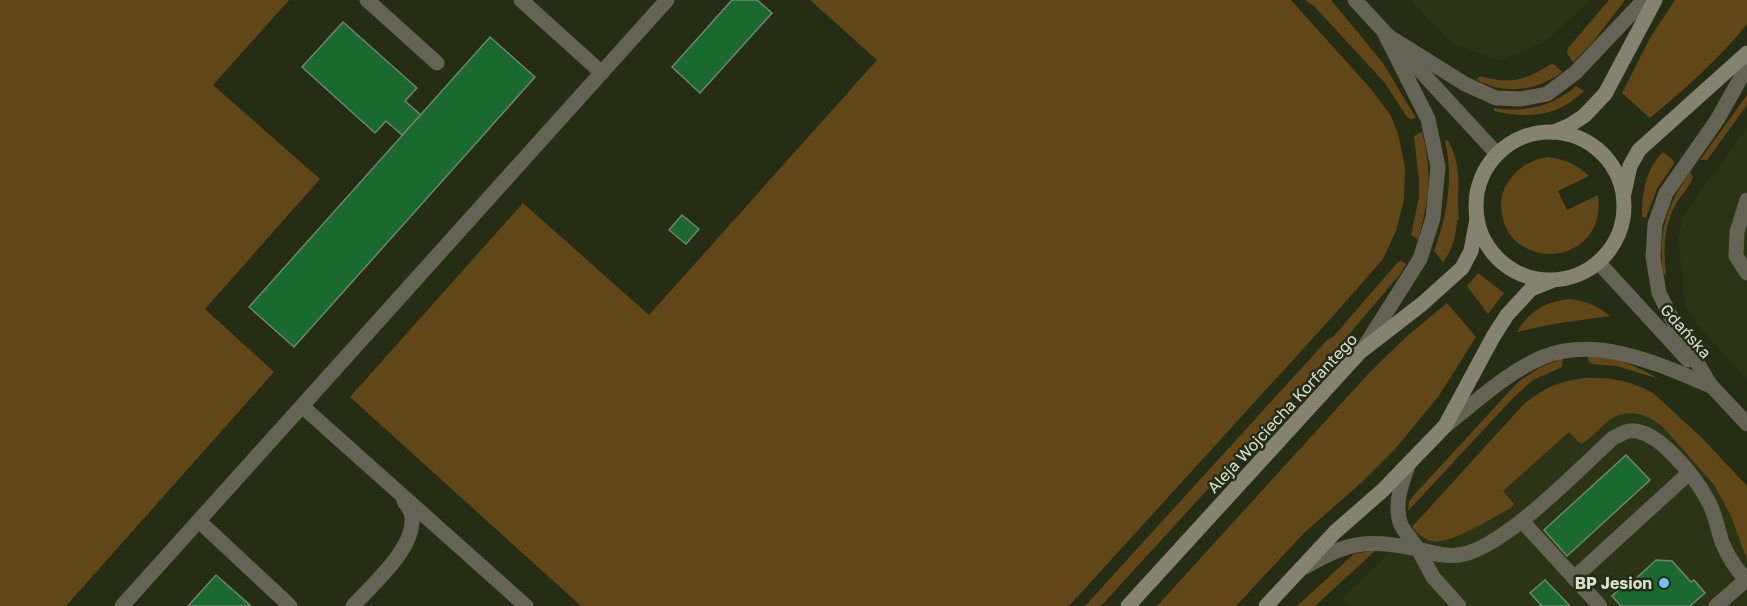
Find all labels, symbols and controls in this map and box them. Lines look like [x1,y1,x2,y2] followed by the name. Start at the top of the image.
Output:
[1656,300,1716,362] street label: Gdańska
[1203,329,1361,497] street label: Aleja Wojciecha Korfantego
[1575,573,1652,593] place label: BP Jesion
[1657,576,1671,590] marker: BP Jesion

